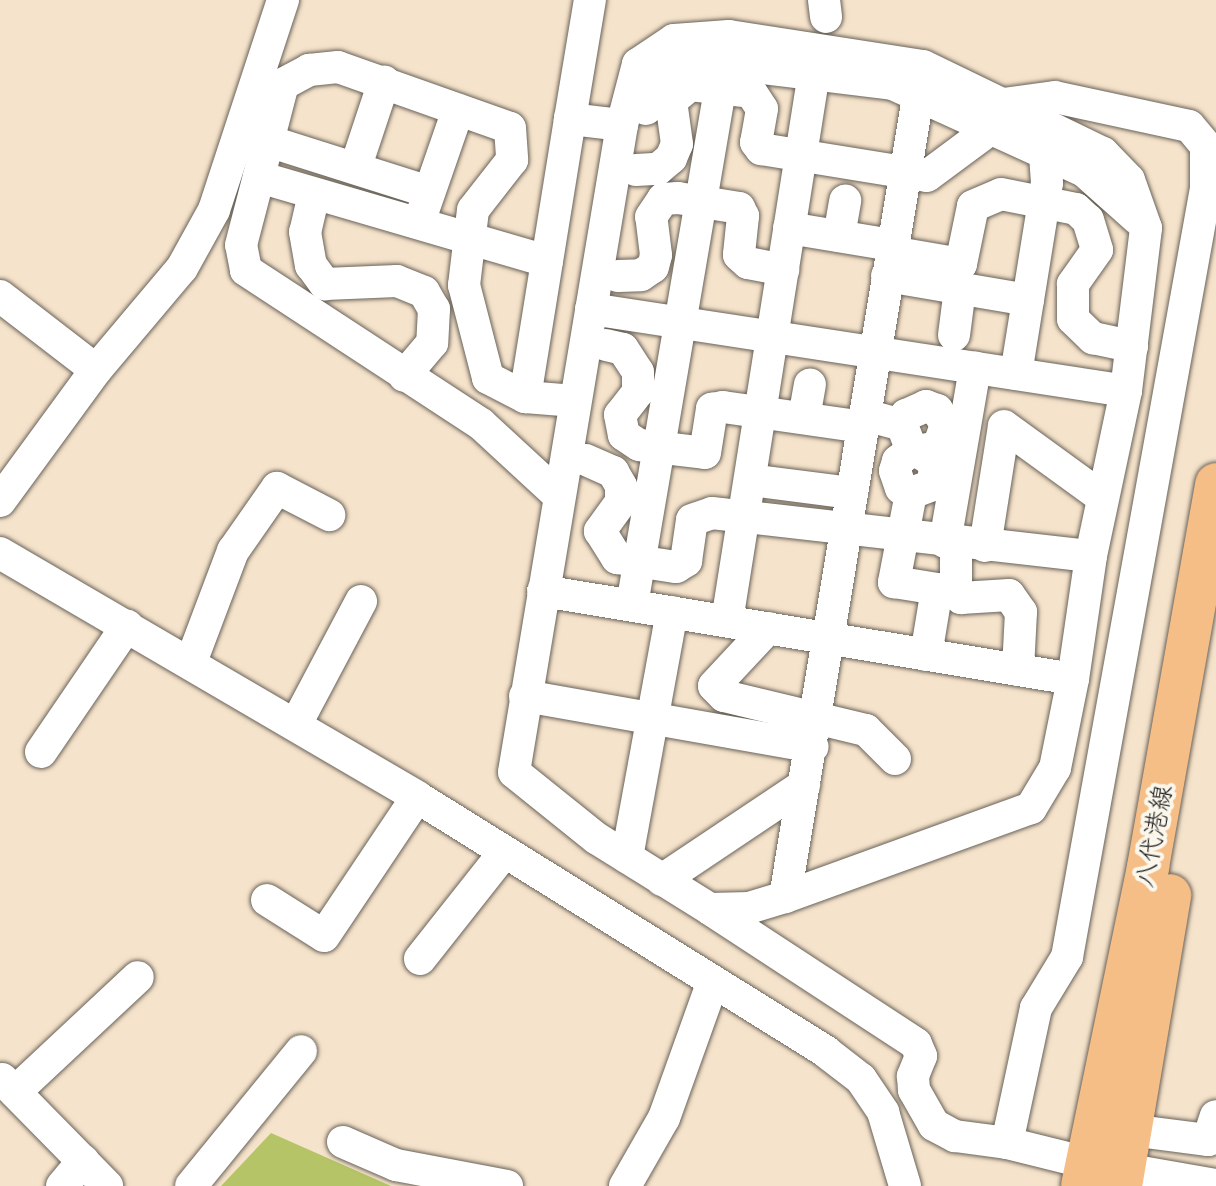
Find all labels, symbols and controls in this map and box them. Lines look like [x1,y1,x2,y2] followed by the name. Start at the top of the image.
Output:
[1128,782,1178,890] street label: 八代港線

